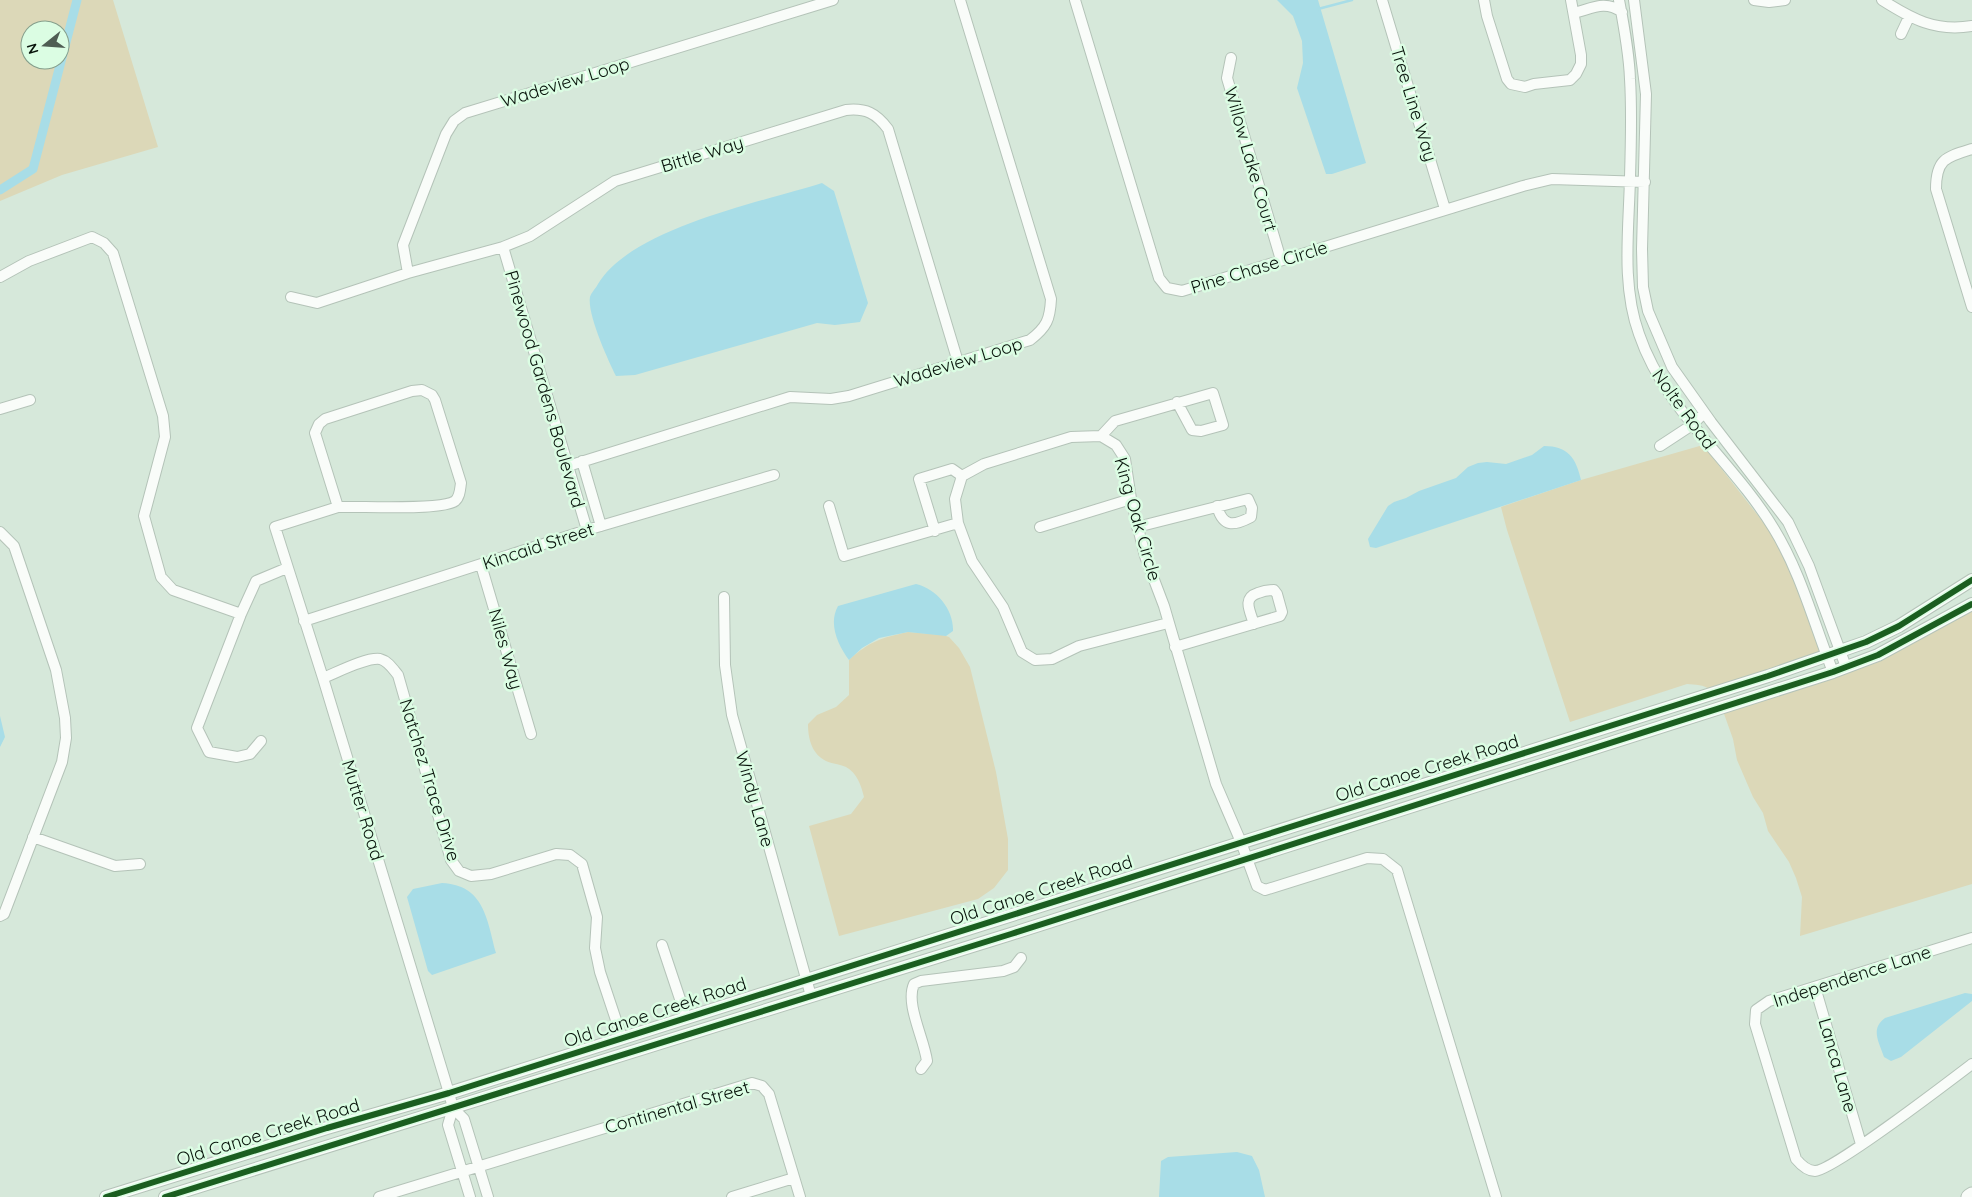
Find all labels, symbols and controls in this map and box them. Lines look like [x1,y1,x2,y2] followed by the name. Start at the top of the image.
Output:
[20,20,70,70] north arrow
[22,41,43,56] text: N
[1386,44,1442,164] street label: Tree Line Way
[498,51,632,112] street label: Wadeview Loop
[1219,84,1283,234] street label: Willow Lake Court
[658,131,746,177] street label: Bittle Way
[1188,235,1330,299] street label: Pine Chase Circle
[500,268,590,510] street label: Pinewood Gardens Boulevard
[891,331,1025,392] street label: Wadeview Loop
[1647,364,1721,454] street label: Nolte Road
[1109,455,1167,583] street label: King Oak Circle
[480,517,596,575] street label: Kincaid Street
[484,606,528,692] street label: Niles Way
[394,696,466,864] street label: Natchez Trace Drive
[1333,729,1521,807] street label: Old Canoe Creek Road
[730,748,780,850] street label: Windy Lane
[337,757,389,863] street label: Mutter Road
[947,850,1135,930] street label: Old Canoe Creek Road
[1770,940,1934,1012] street label: Independence Lane
[561,972,749,1052] street label: Old Canoe Creek Road
[1814,1015,1862,1115] street label: Lanca Lane
[602,1075,752,1139] street label: Continental Street
[174,1093,362,1171] street label: Old Canoe Creek Road

